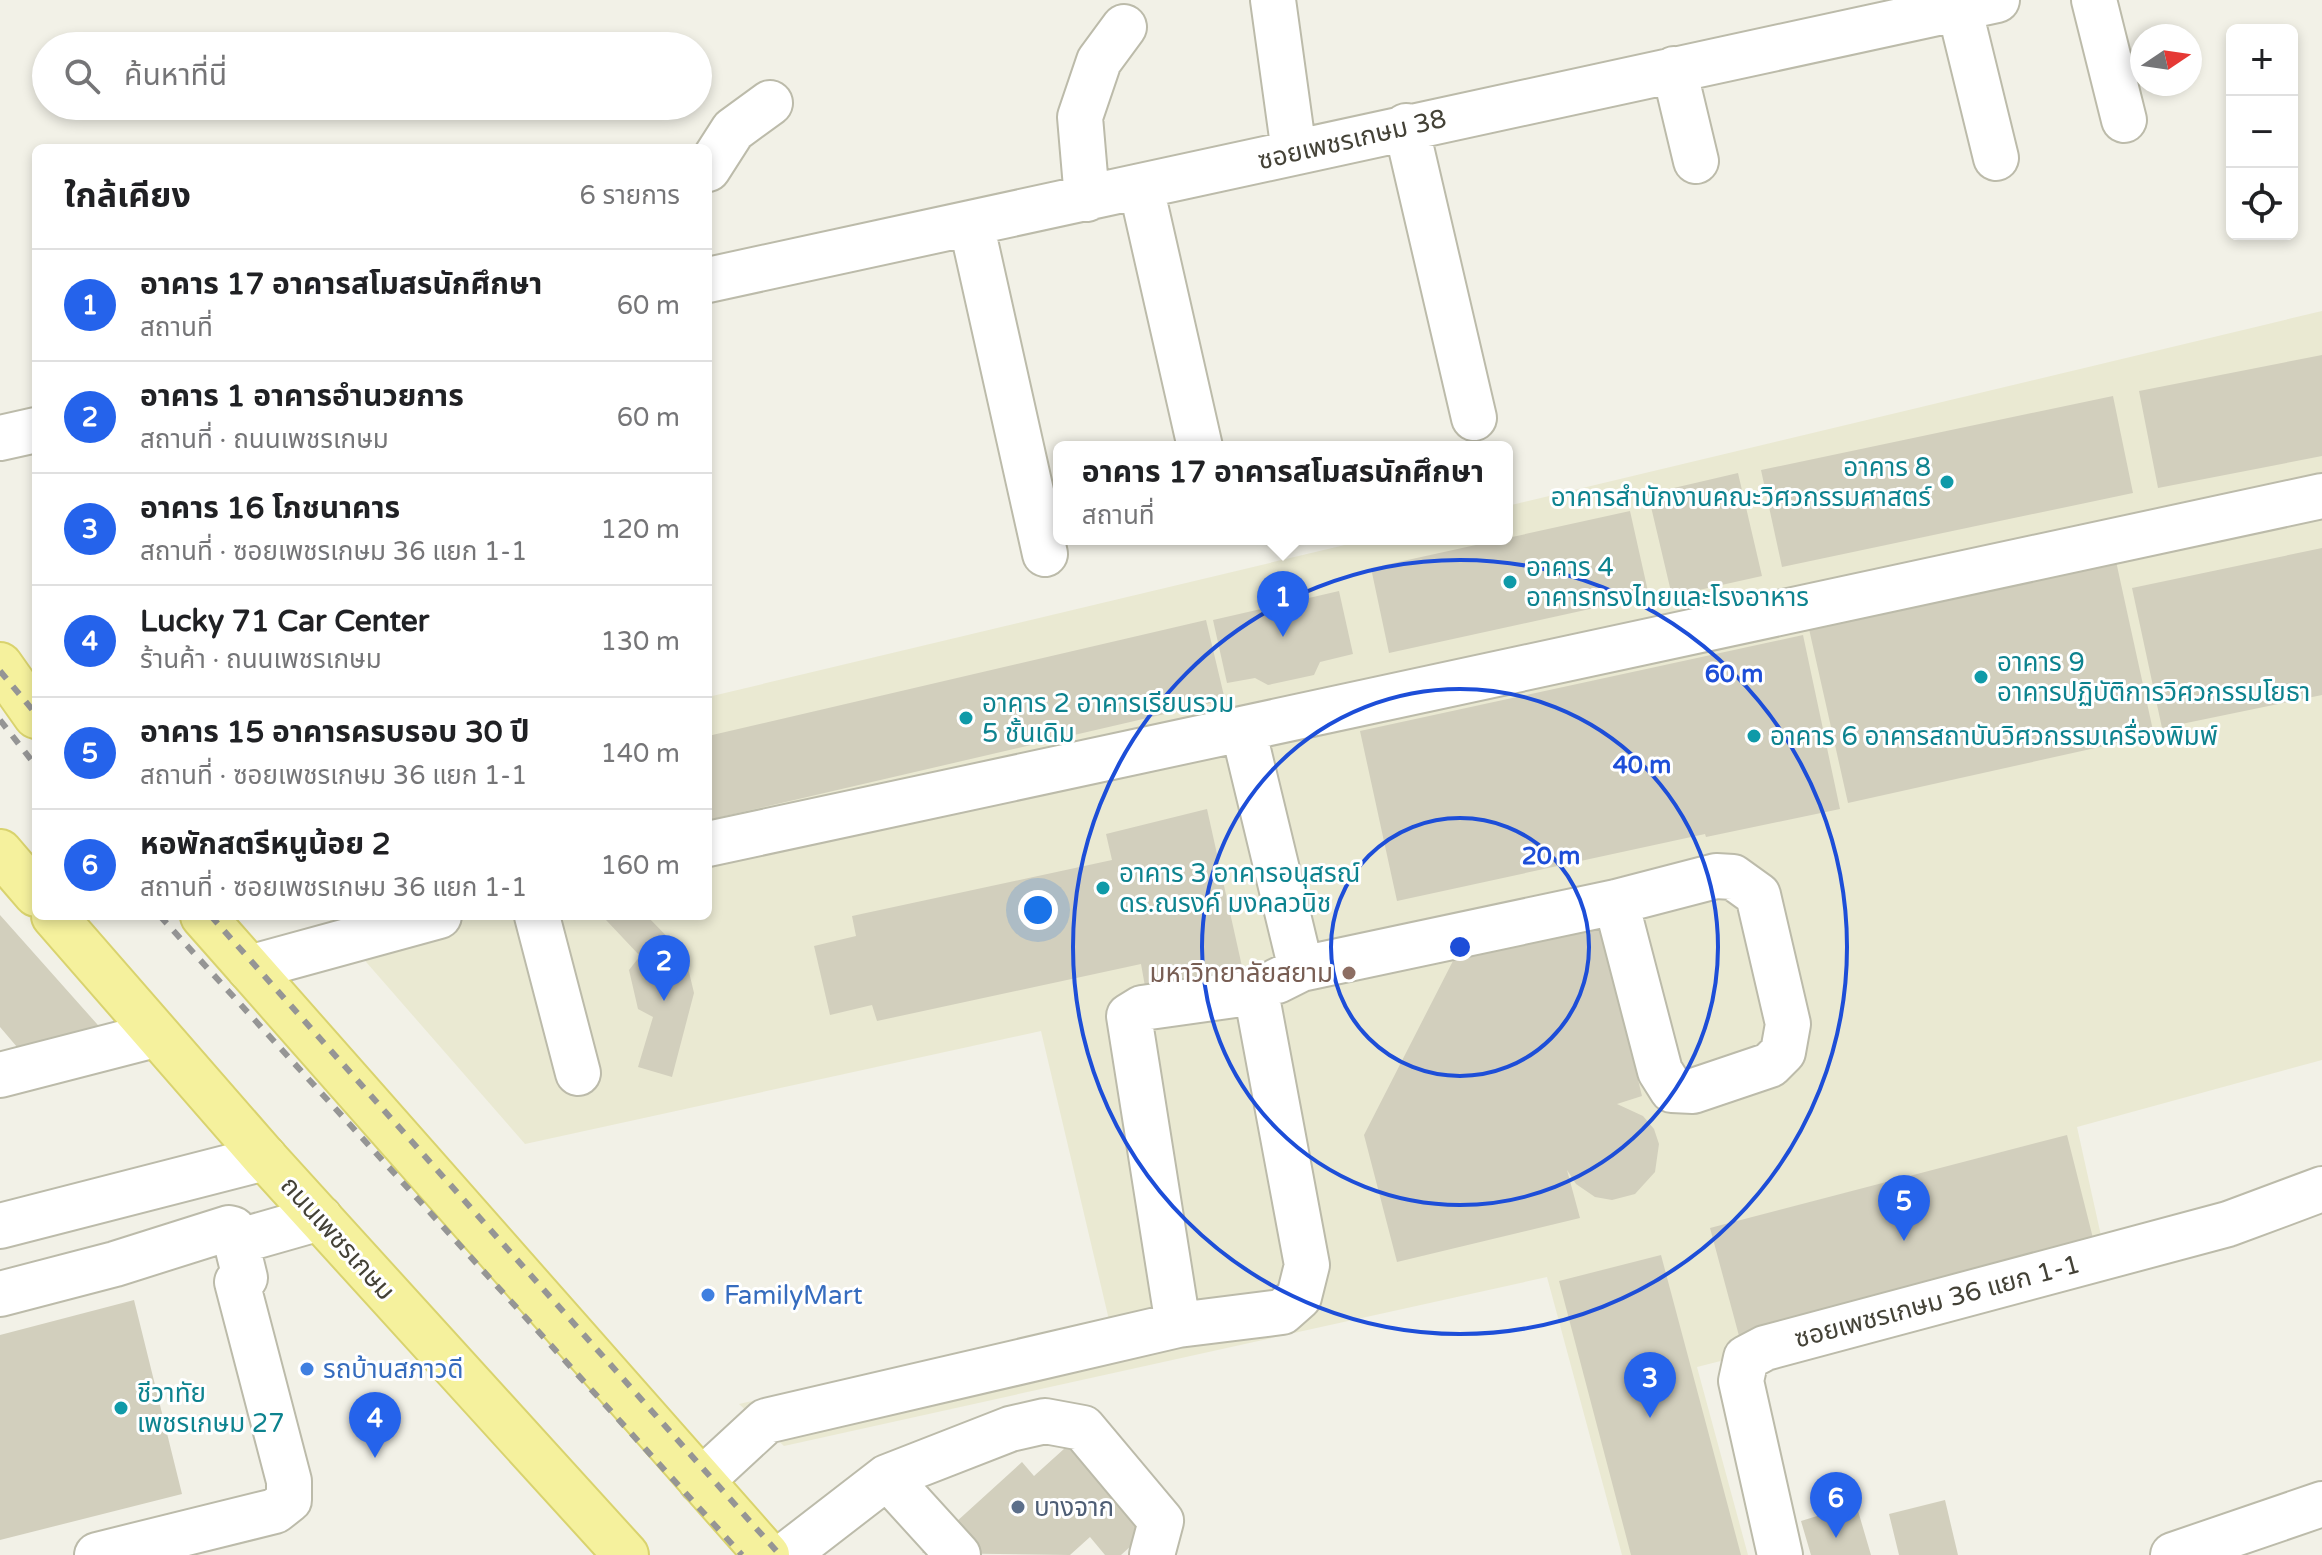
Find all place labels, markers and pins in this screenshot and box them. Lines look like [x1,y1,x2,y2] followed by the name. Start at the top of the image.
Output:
[1551,452,1932,513] place label: อาคาร 8 อาคารสำนักงานคณะวิศวกรรมศาสตร์
[1938,473,1956,491] marker: อาคาร 8 อาคารสำนักงานคณะวิศวกรรมศาสตร์
[1526,552,1809,613] place label: อาคาร 4 อาคารทรงไทยและโรงอาหาร
[1257,571,1309,637] pin: 1
[1501,573,1519,591] marker: อาคาร 4 อาคารทรงไทยและโรงอาหาร
[1997,647,2310,708] place label: อาคาร 9 อาคารปฏิบัติการวิศวกรรมโยธา
[1972,668,1990,686] marker: อาคาร 9 อาคารปฏิบัติการวิศวกรรมโยธา
[982,688,1234,749] place label: อาคาร 2 อาคารเรียนรวม 5 ชั้นเดิม
[957,709,975,727] marker: อาคาร 2 อาคารเรียนรวม 5 ชั้นเดิม
[1770,718,2218,752] place label: อาคาร 6 อาคารสถาบันวิศวกรรมเครื่องพิมพ์
[1745,727,1763,745] marker: อาคาร 6 อาคารสถาบันวิศวกรรมเครื่องพิมพ์
[1119,858,1360,919] place label: อาคาร 3 อาคารอนุสรณ์ ดร.ณรงค์ มงคลวนิช
[1094,879,1112,897] marker: อาคาร 3 อาคารอนุสรณ์ ดร.ณรงค์ มงคลวนิช
[1446,933,1474,961] centre of rings
[638,935,690,1001] pin: 2
[1149,958,1333,989] place label: มหาวิทยาลัยสยาม
[1340,964,1358,982] marker: มหาวิทยาลัยสยาม
[1878,1175,1930,1241] pin: 5
[724,1280,863,1311] place label: FamilyMart
[699,1286,717,1304] marker: FamilyMart
[1624,1352,1676,1418] pin: 3
[323,1354,463,1385] place label: รถบ้านสภาวดี
[298,1360,316,1378] marker: รถบ้านสภาวดี
[137,1378,285,1439] place label: ชีวาทัย เพชรเกษม 27
[349,1392,401,1458] pin: 4
[112,1399,130,1417] marker: ชีวาทัย เพชรเกษม 27
[1810,1472,1862,1538] pin: 6
[1034,1492,1114,1523] place label: บางจาก
[1009,1498,1027,1516] marker: บางจาก

